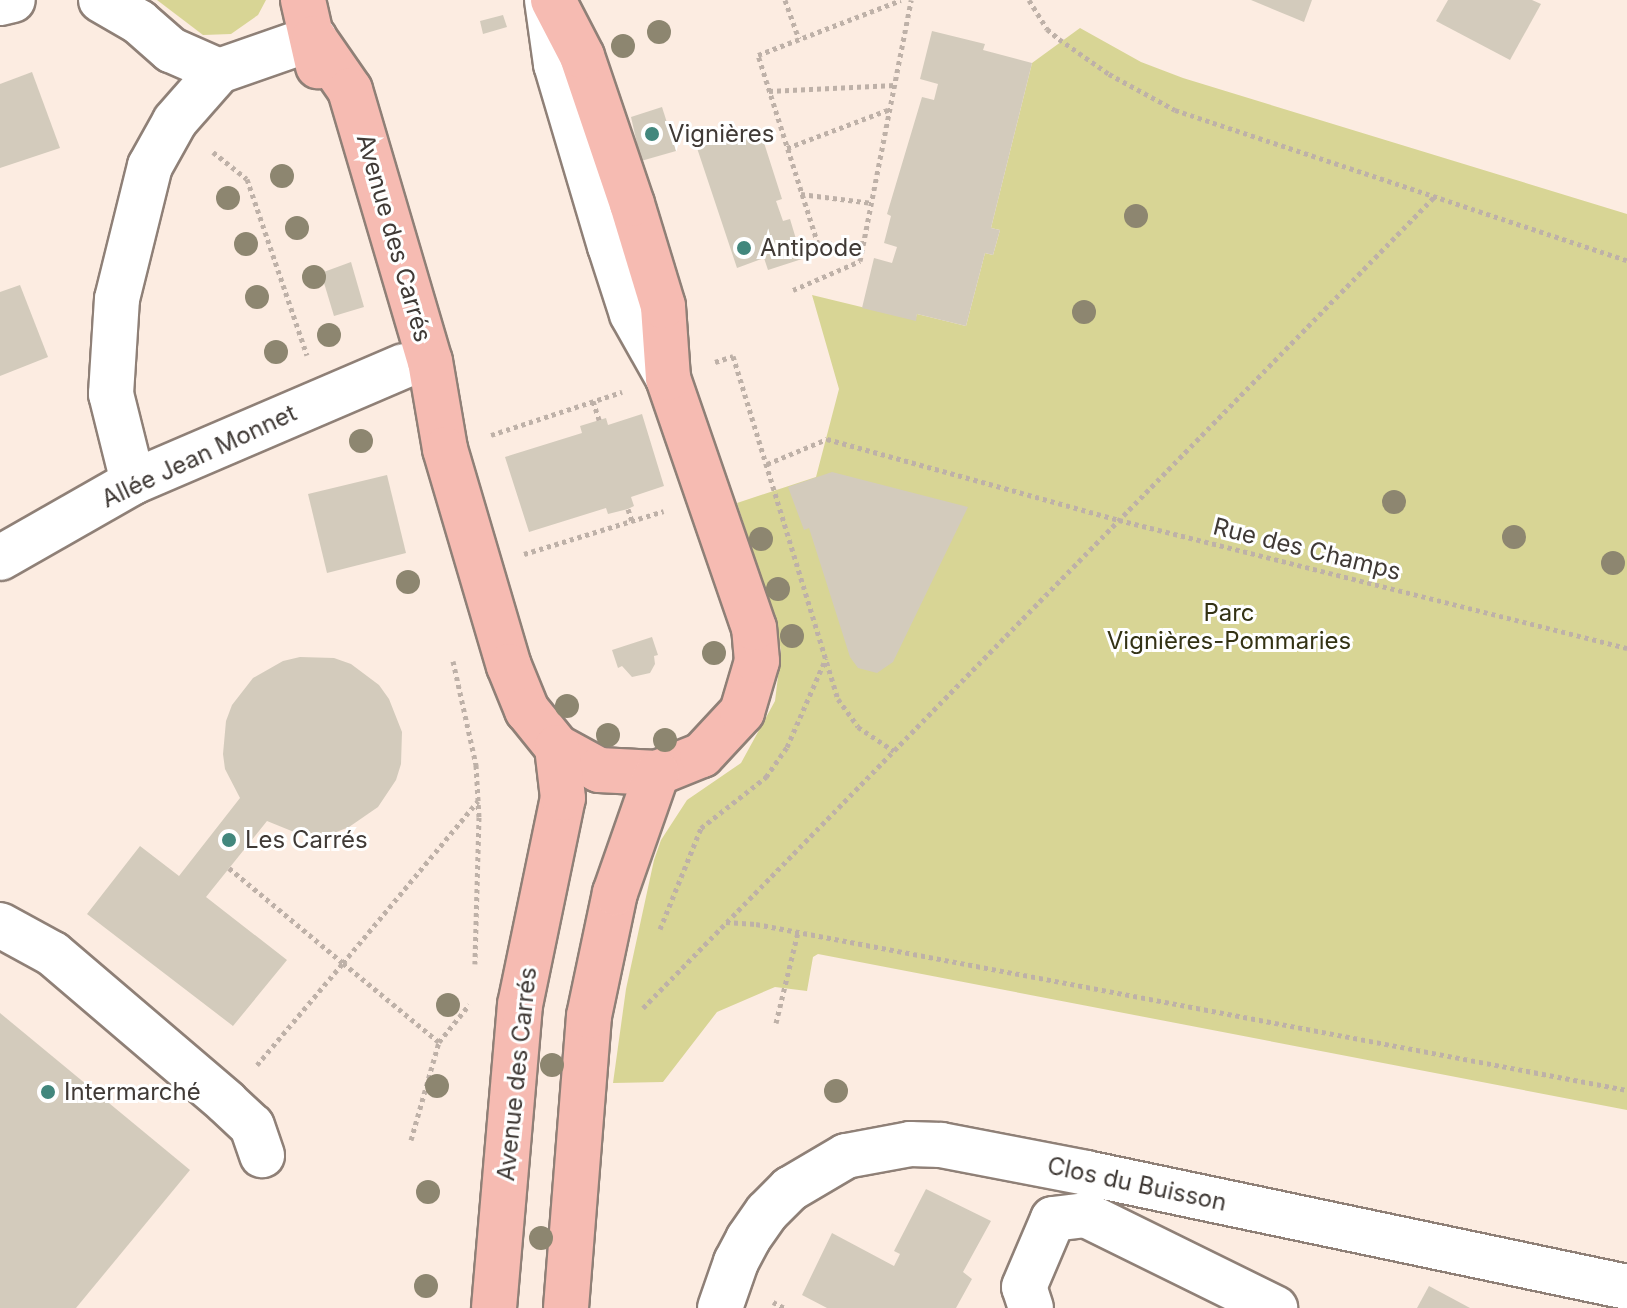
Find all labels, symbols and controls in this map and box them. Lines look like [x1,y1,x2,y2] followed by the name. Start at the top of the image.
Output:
[668,120,774,148] place label: Vignières
[643,125,661,143] marker: Vignières
[351,131,437,345] street label: Avenue des Carrés
[760,234,862,262] place label: Antipode
[735,239,753,257] marker: Antipode
[97,398,301,514] street label: Allée Jean Monnet
[1210,512,1404,586] street label: Rue des Champs
[1107,599,1351,655] park label: Parc Vignières-Pommaries
[245,826,368,854] place label: Les Carrés
[220,831,238,849] marker: Les Carrés
[491,966,543,1182] street label: Avenue des Carrés
[64,1078,201,1106] place label: Intermarché
[39,1083,57,1101] marker: Intermarché
[1045,1151,1229,1217] street label: Clos du Buisson

